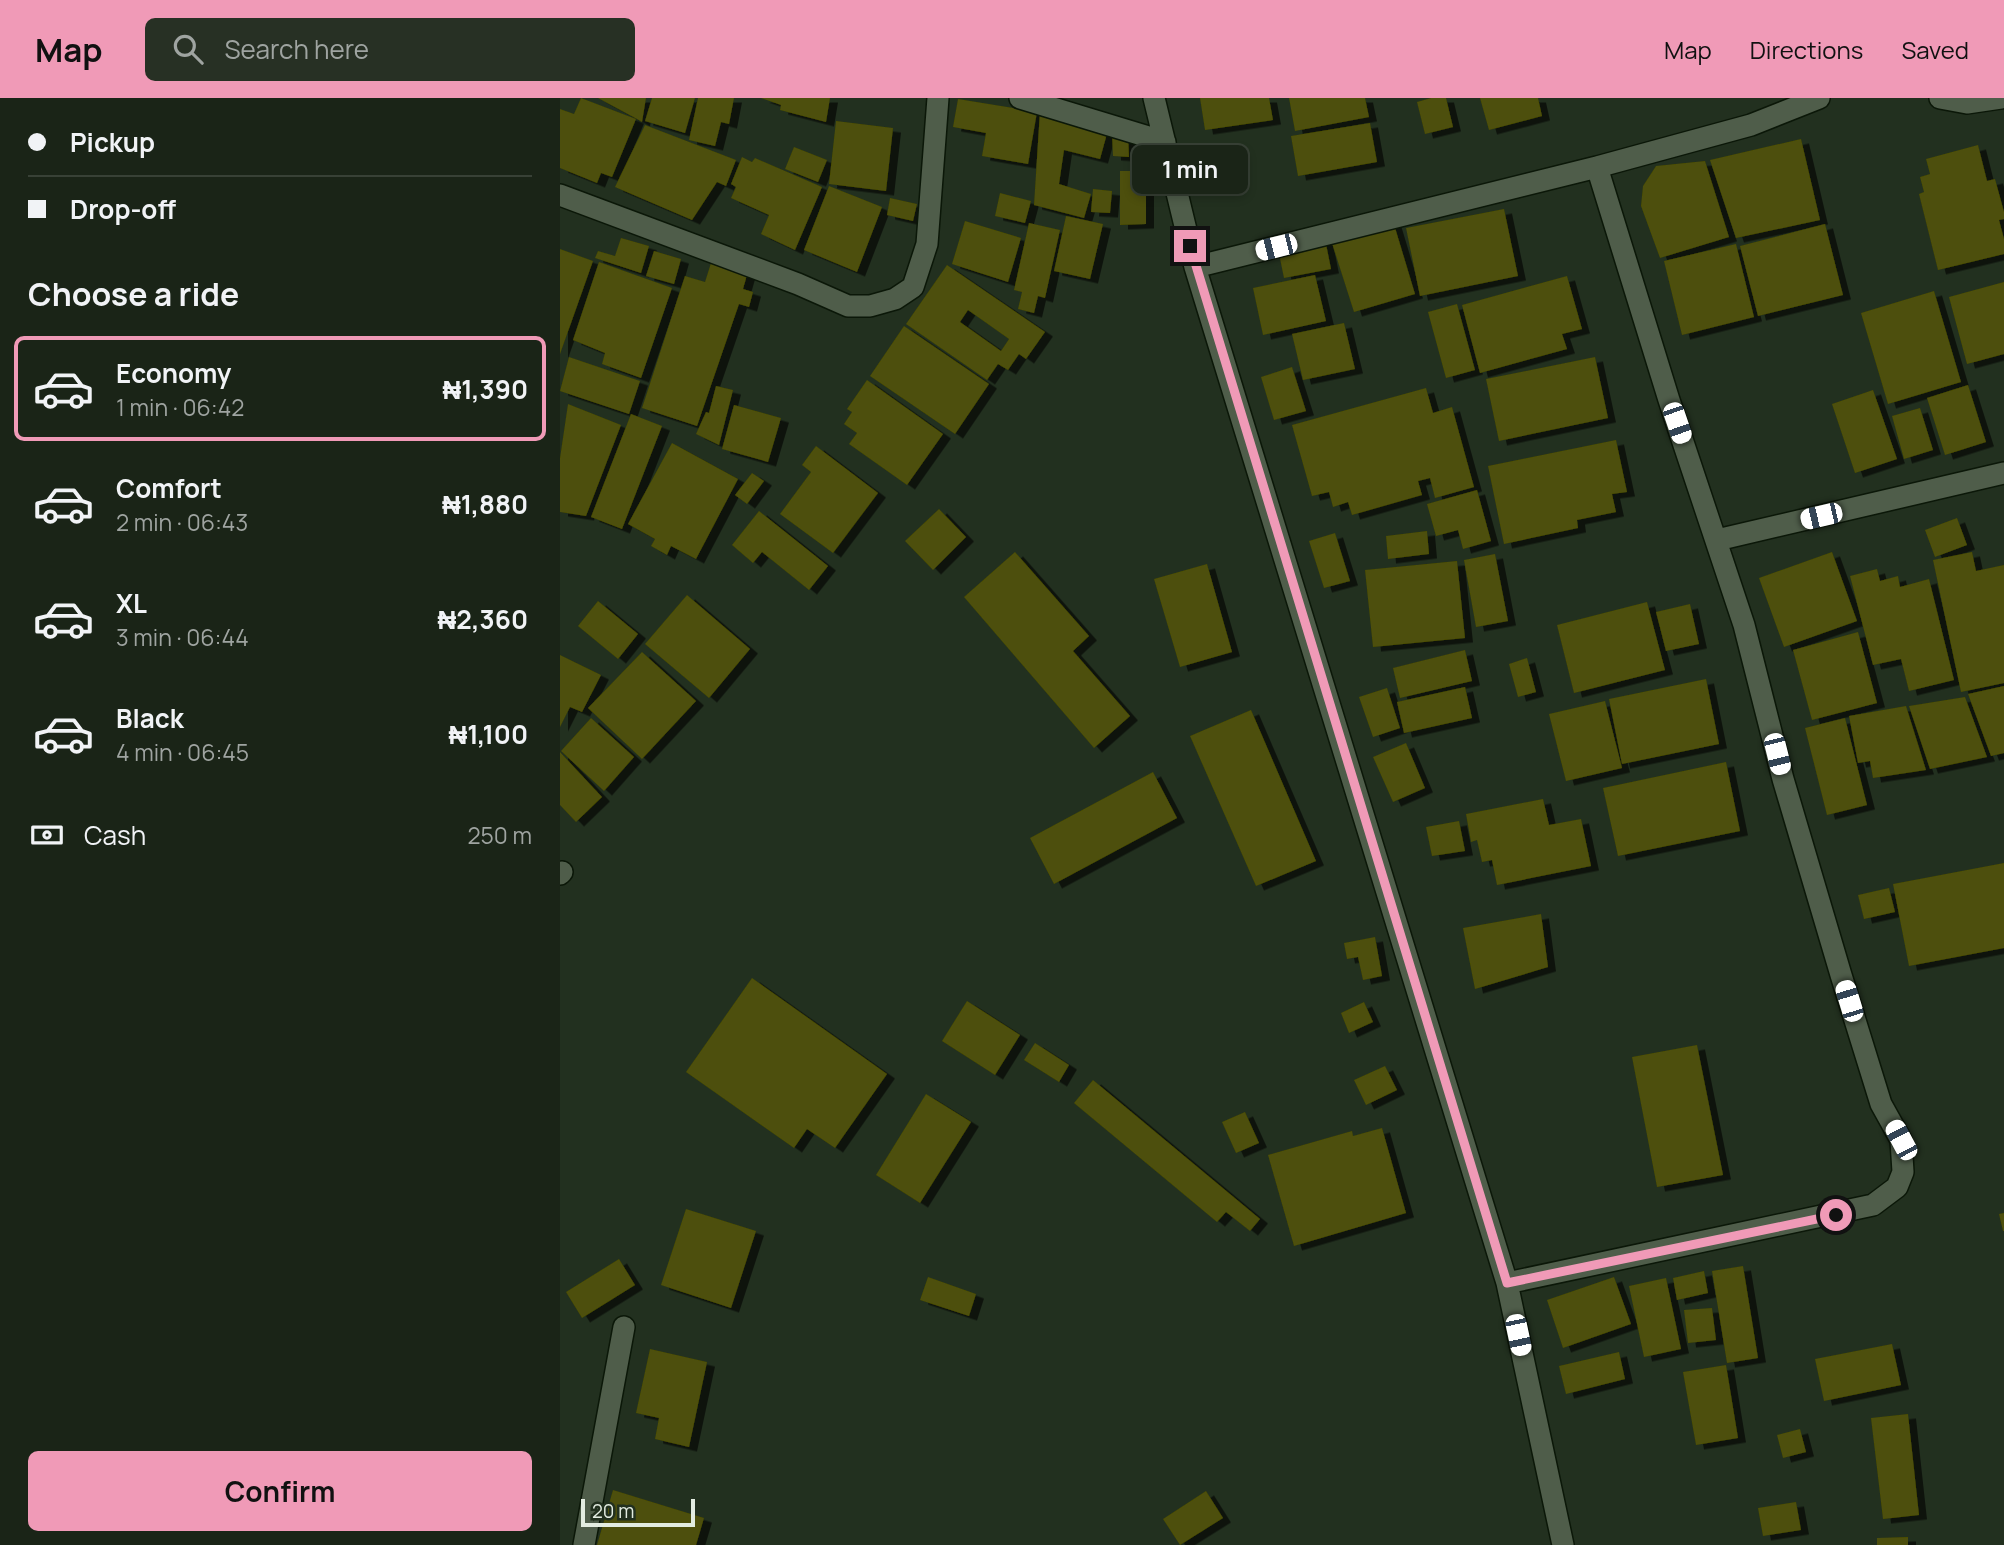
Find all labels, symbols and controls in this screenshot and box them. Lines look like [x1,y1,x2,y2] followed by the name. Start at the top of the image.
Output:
[145,18,635,81] search box
[35,27,103,72] text: Map
[169,30,207,68] icon: search
[225,31,369,67] text: Search here
[1664,33,1712,66] text: Map
[1750,33,1863,66] text: Directions
[1901,33,1969,66] text: Saved
[70,124,155,160] text: Pickup
[1132,144,1248,194] callout: 1 min
[1162,153,1218,185] text: 1 min
[70,191,176,227] text: Drop-off
[1174,230,1206,262] route end
[1254,232,1299,262] car
[28,272,239,316] text: Choose a ride
[116,355,231,391] text: Economy
[32,357,95,420] icon: car
[443,371,528,407] text: ₦1,390
[116,391,244,423] text: 1 min · 06:42
[1661,400,1694,446] car
[116,470,222,506] text: Comfort
[32,472,95,535] icon: car
[442,486,528,522] text: ₦1,880
[1799,501,1844,531] car
[116,506,248,538] text: 2 min · 06:43
[116,585,147,621] text: XL
[32,587,95,650] icon: car
[437,601,528,637] text: ₦2,360
[116,621,249,653] text: 3 min · 06:44
[116,700,184,736] text: Black
[32,702,95,765] icon: car
[449,716,528,752] text: ₦1,100
[1762,731,1793,777] car
[116,736,249,768] text: 4 min · 06:45
[28,816,66,854] icon: cash
[84,817,146,853] text: Cash
[467,819,532,851] text: 250 m
[1833,978,1866,1024] car
[1882,1117,1921,1163] car
[1820,1199,1852,1231] route start
[1504,1312,1533,1358] car
[28,1451,532,1531] button: Confirm
[581,1496,695,1528] scale bar
[592,1498,634,1524] text: 20 m

